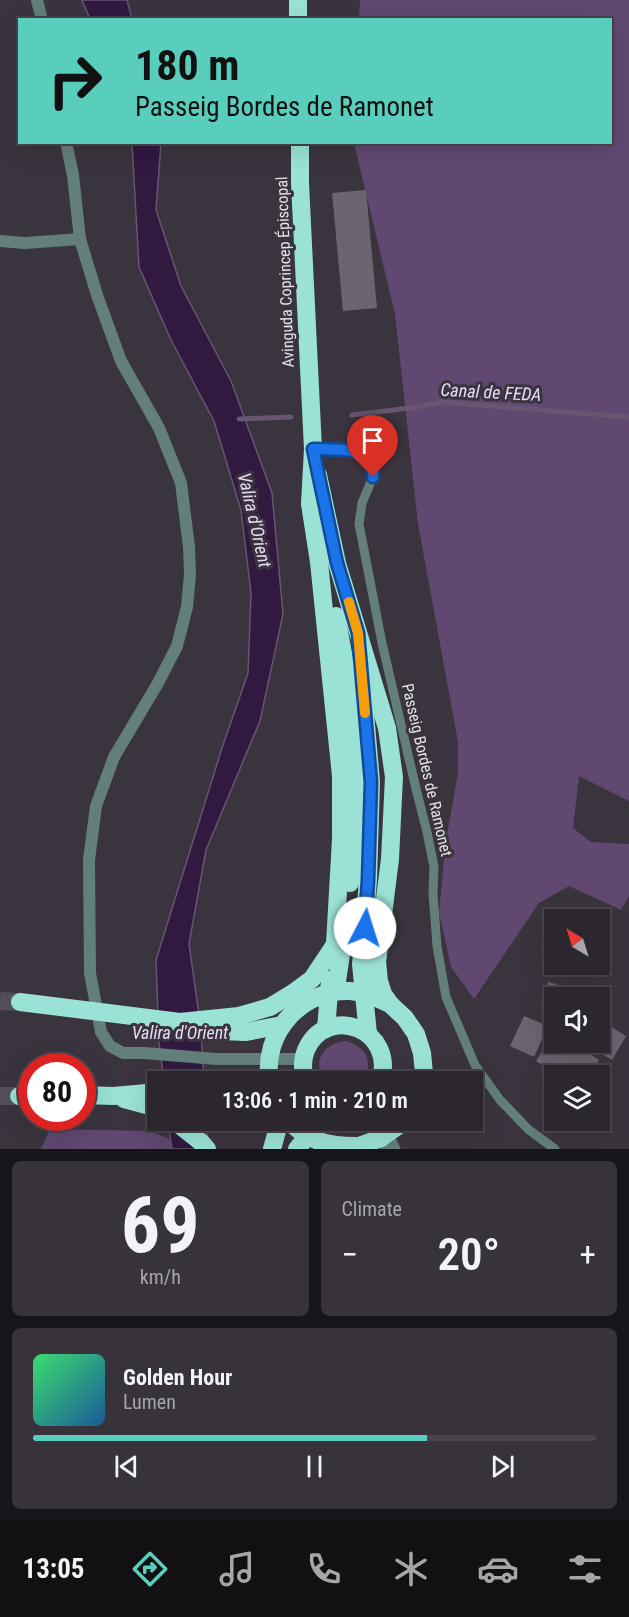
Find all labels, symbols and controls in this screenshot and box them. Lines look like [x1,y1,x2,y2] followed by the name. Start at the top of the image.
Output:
[135,41,240,90] text: 180 m
[36,42,114,120] icon: right
[135,91,434,123] text: Passeig Bordes de Ramonet
[272,176,298,368] street label: Avinguda Coprincep Épiscopal
[440,379,542,405] water label: Canal de FEDA
[347,415,398,477] pin
[356,424,389,457] icon: arrive
[234,471,276,570] water label: Valira d'Orient
[398,682,456,859] street label: Passeig Bordes de Ramonet
[333,896,397,960] position arrow
[544,909,610,975] north arrow
[544,909,610,1131] map controls
[544,987,610,1053] button: sound
[132,1022,229,1043] water label: Valira d'Orient
[18,1053,96,1131] speed limit sign: 80
[544,1065,610,1131] button: layers
[222,1088,408,1113] text: 13:06 · 1 min · 210 m
[121,1180,200,1271] text: 69
[342,1197,402,1221] text: Climate
[437,1228,500,1281] text: 20°
[342,1235,358,1274] text: −
[580,1235,596,1274] text: +
[140,1265,181,1289] text: km/h
[123,1365,232,1390] text: Golden Hour
[123,1390,176,1414] text: Lumen
[110,1450,143,1483] icon: previous
[298,1450,331,1483] icon: pause
[486,1450,519,1483] icon: next
[129,1548,171,1590] icon: directions
[216,1548,258,1590] icon: music
[303,1548,345,1590] icon: phone
[390,1548,432,1590] icon: climate
[477,1548,519,1590] icon: car
[564,1548,606,1590] icon: filters
[23,1553,84,1585] text: 13:05

